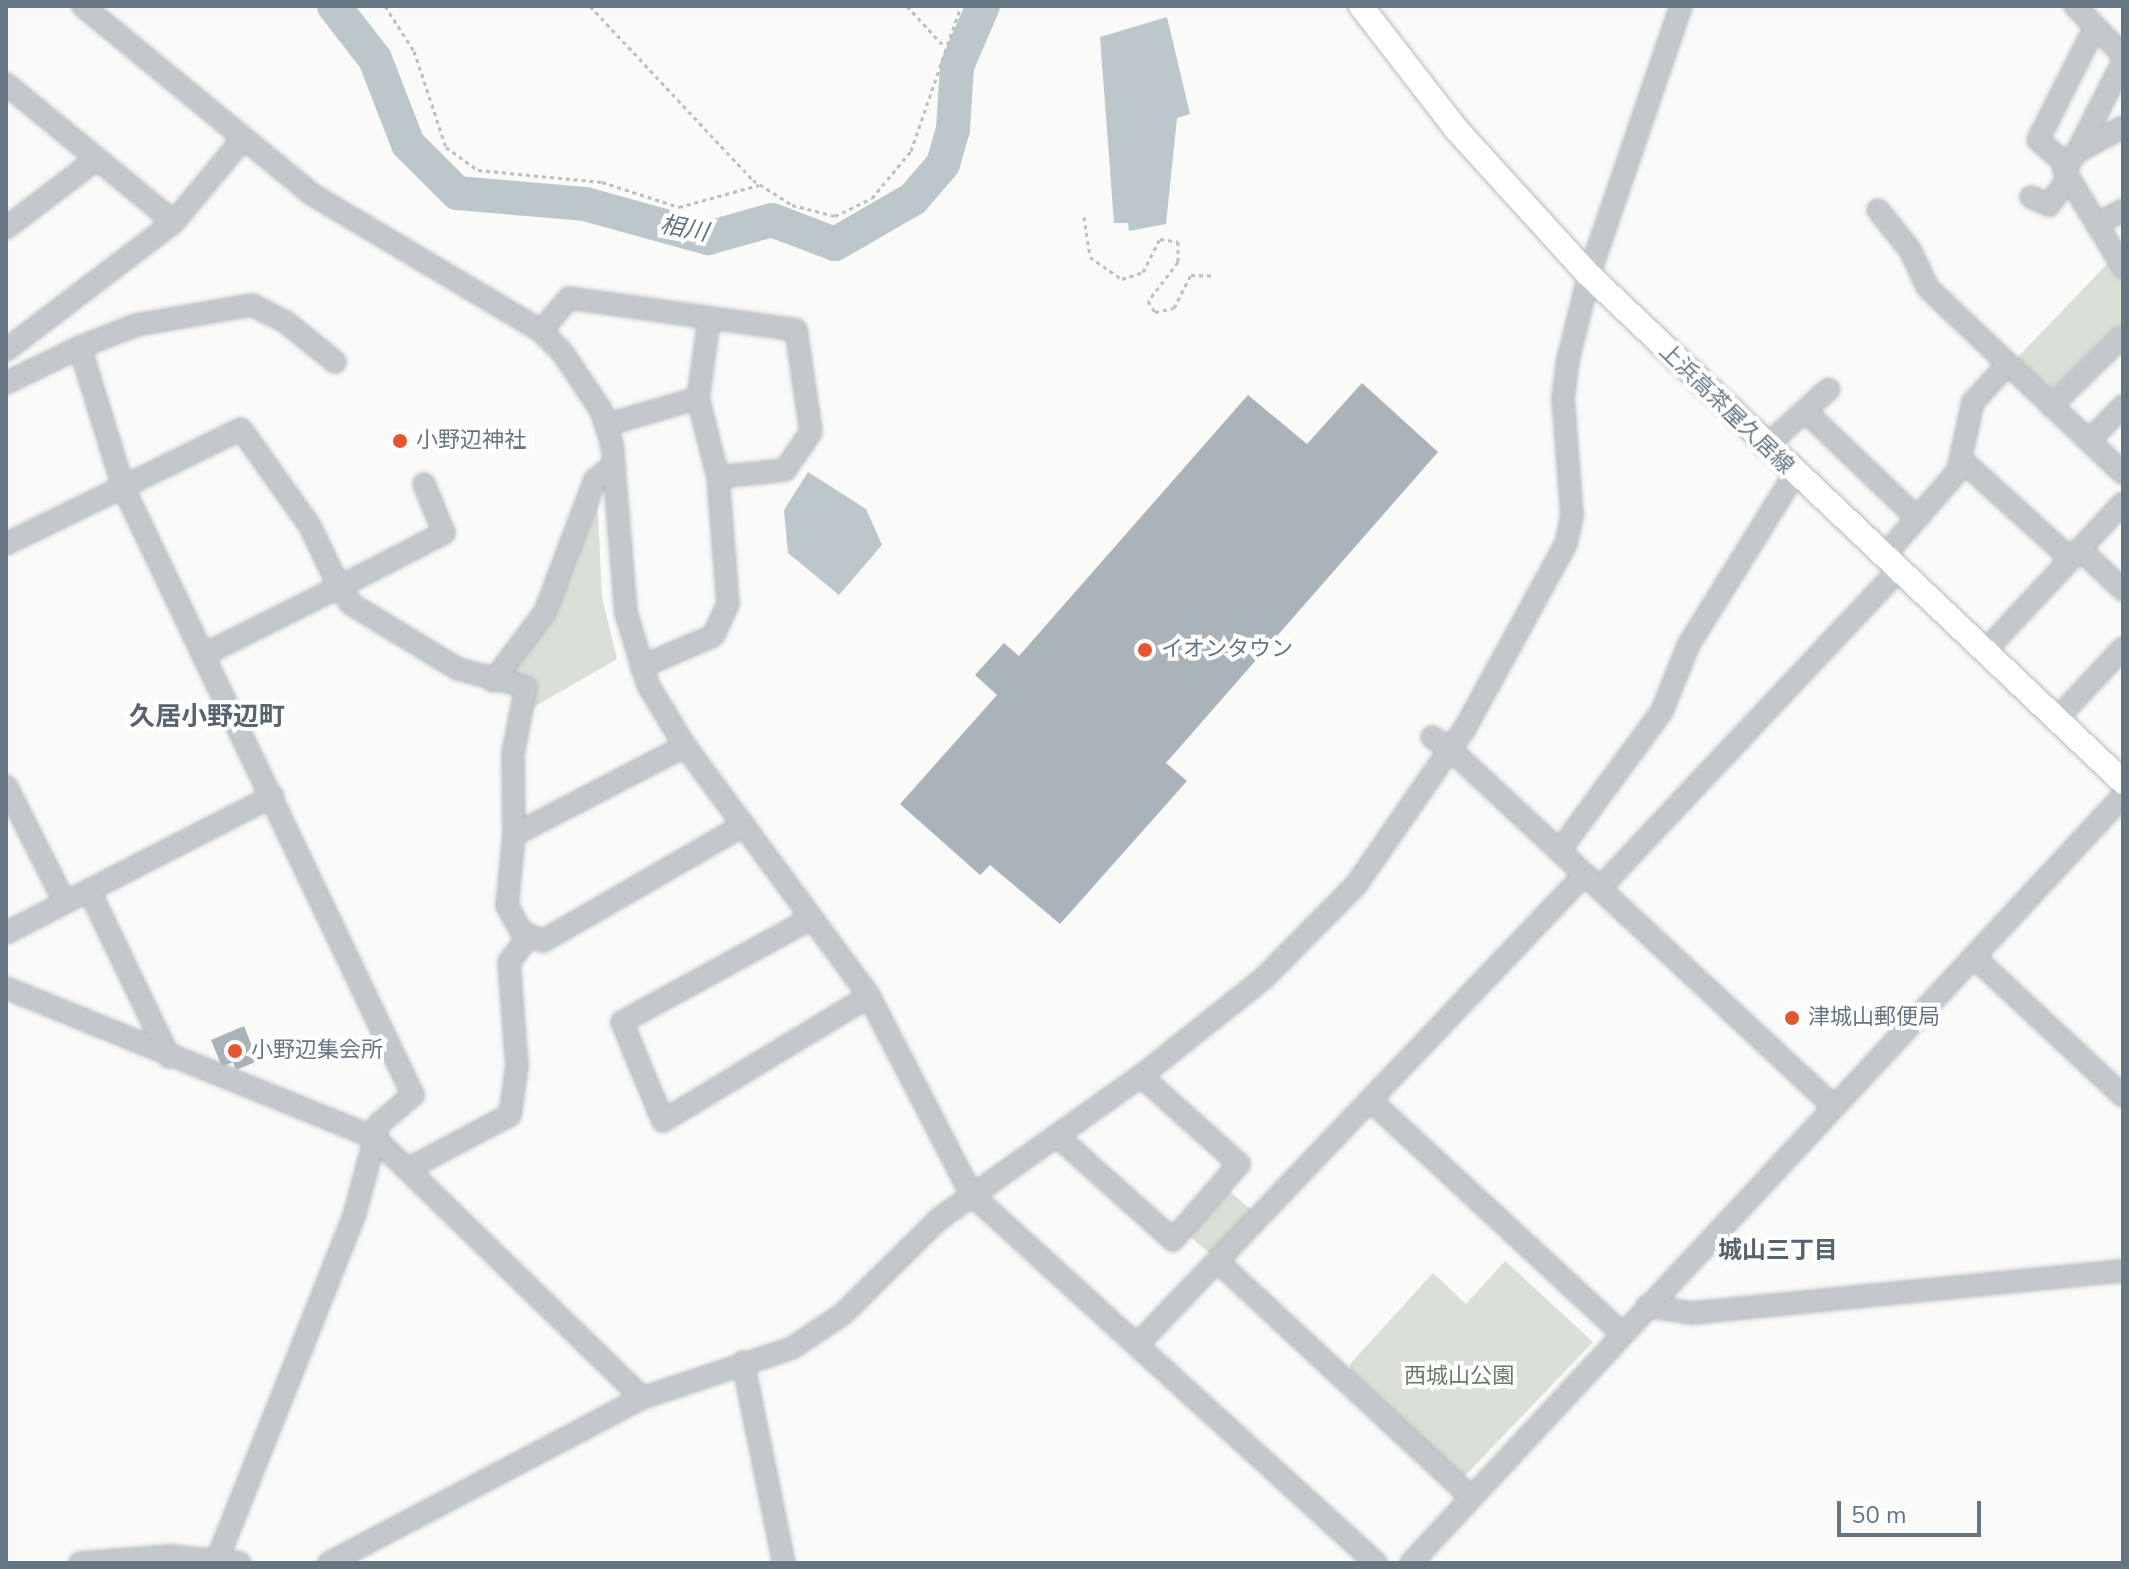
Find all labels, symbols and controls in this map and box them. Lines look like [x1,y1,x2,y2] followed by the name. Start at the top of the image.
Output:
[658,210,710,248] water label: 相川
[1654,338,1798,480] street label: 上浜高茶屋久居線
[416,428,526,454] place label: 小野辺神社
[391,432,409,450] marker: 小野辺神社
[1161,637,1293,663] place label: イオンタウン
[1136,641,1154,659] marker: イオンタウン
[129,701,285,733] district label: 久居小野辺町
[1808,1005,1940,1031] place label: 津城山郵便局
[1783,1009,1801,1027] marker: 津城山郵便局
[251,1038,383,1064] place label: 小野辺集会所
[226,1042,244,1060] marker: 小野辺集会所
[1718,1237,1838,1265] district label: 城山三丁目
[1404,1364,1514,1390] park label: 西城山公園
[1841,1485,1985,1535] scale bar
[1851,1499,1907,1531] text: 50 m

